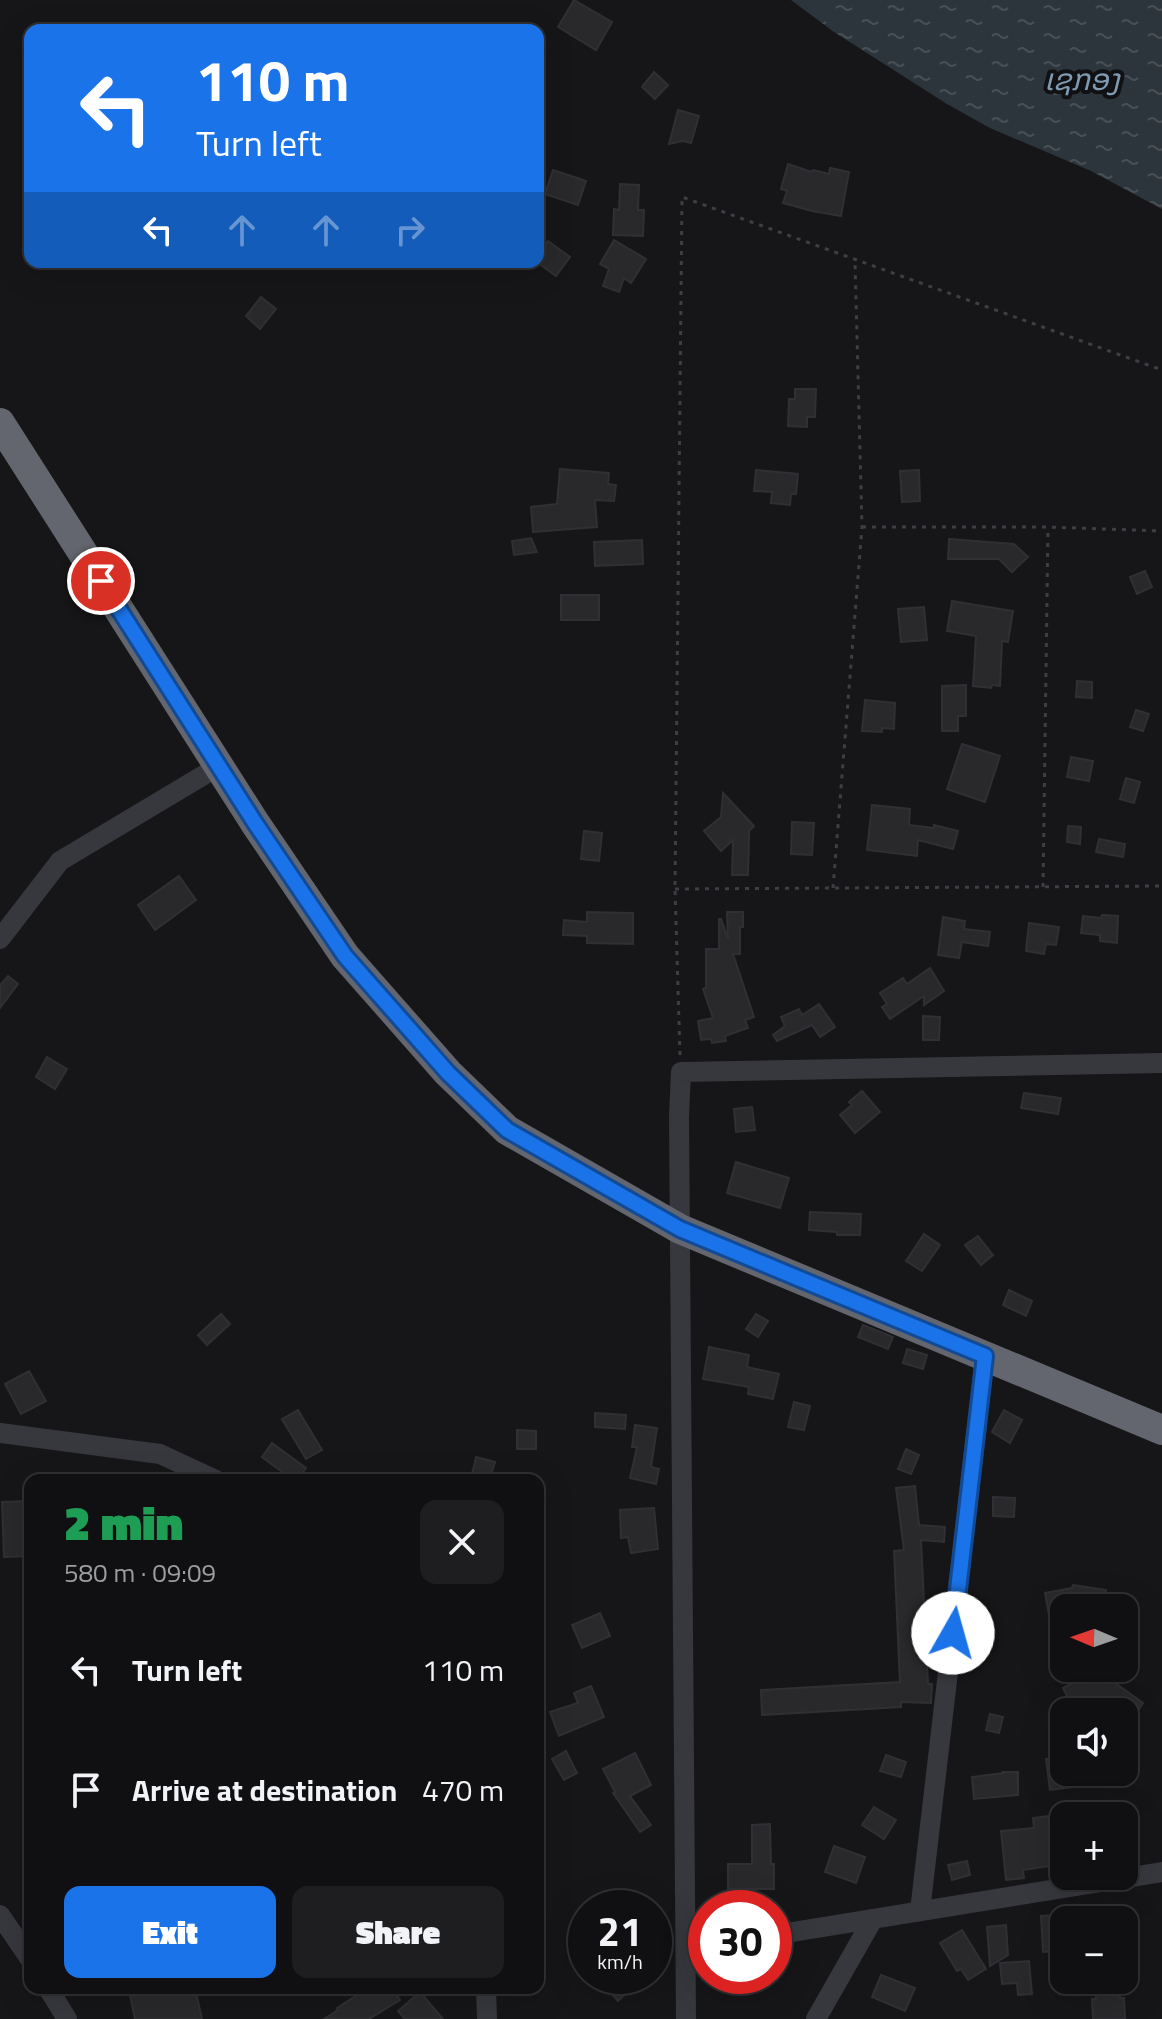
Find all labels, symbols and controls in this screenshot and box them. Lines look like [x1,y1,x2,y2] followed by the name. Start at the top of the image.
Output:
[196,38,349,123] text: 110 m
[64,56,168,160] icon: left
[1045,56,1121,102] water label: ເຊກອງ
[196,115,322,170] text: Turn left
[136,208,180,252] icon: left
[220,208,264,252] icon: ahead
[304,208,348,252] icon: ahead
[388,208,432,252] icon: right
[67,547,135,615] pin
[79,559,123,603] icon: arrive
[64,1486,183,1559] text: 2 min
[420,1500,504,1584] button: close
[64,1553,216,1592] text: 580 m · 09:09
[911,1591,995,1675] position arrow
[1050,1594,1138,1682] north arrow
[1050,1594,1138,1994] map controls
[132,1647,242,1693] text: Turn left
[422,1647,504,1693] text: 110 m
[64,1648,108,1692] icon: left
[1050,1698,1138,1786] button: sound
[132,1767,397,1813] text: Arrive at destination
[422,1767,504,1813] text: 470 m
[64,1768,108,1812] icon: arrive
[1050,1802,1138,1890] button: +
[64,1886,276,1978] button: Exit
[292,1886,504,1978] button: Share
[688,1890,792,1994] speed limit sign: 30
[598,1901,642,1962] text: 21
[1050,1906,1138,1994] button: −
[597,1946,643,1977] text: km/h

